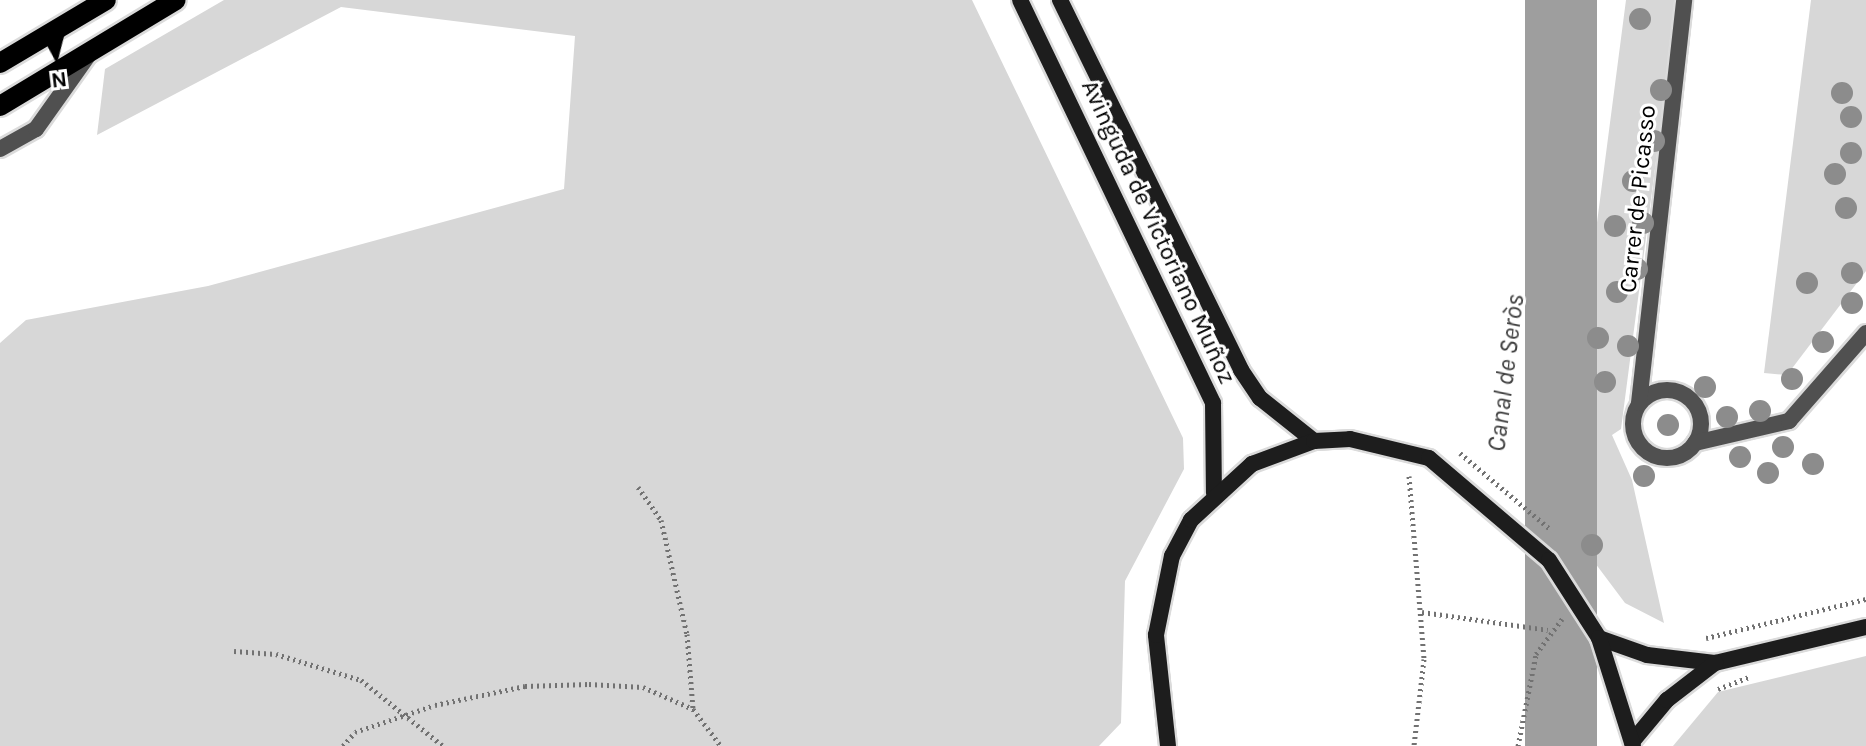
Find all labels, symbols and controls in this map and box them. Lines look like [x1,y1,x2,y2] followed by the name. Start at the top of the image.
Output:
[16,16,96,96] north arrow
[50,66,68,94] text: N
[1075,76,1241,388] street label: Avinguda de Victoriano Muñoz
[1614,104,1662,294] street label: Carrer de Picasso
[1481,292,1531,454] water label: Canal de Seròs

